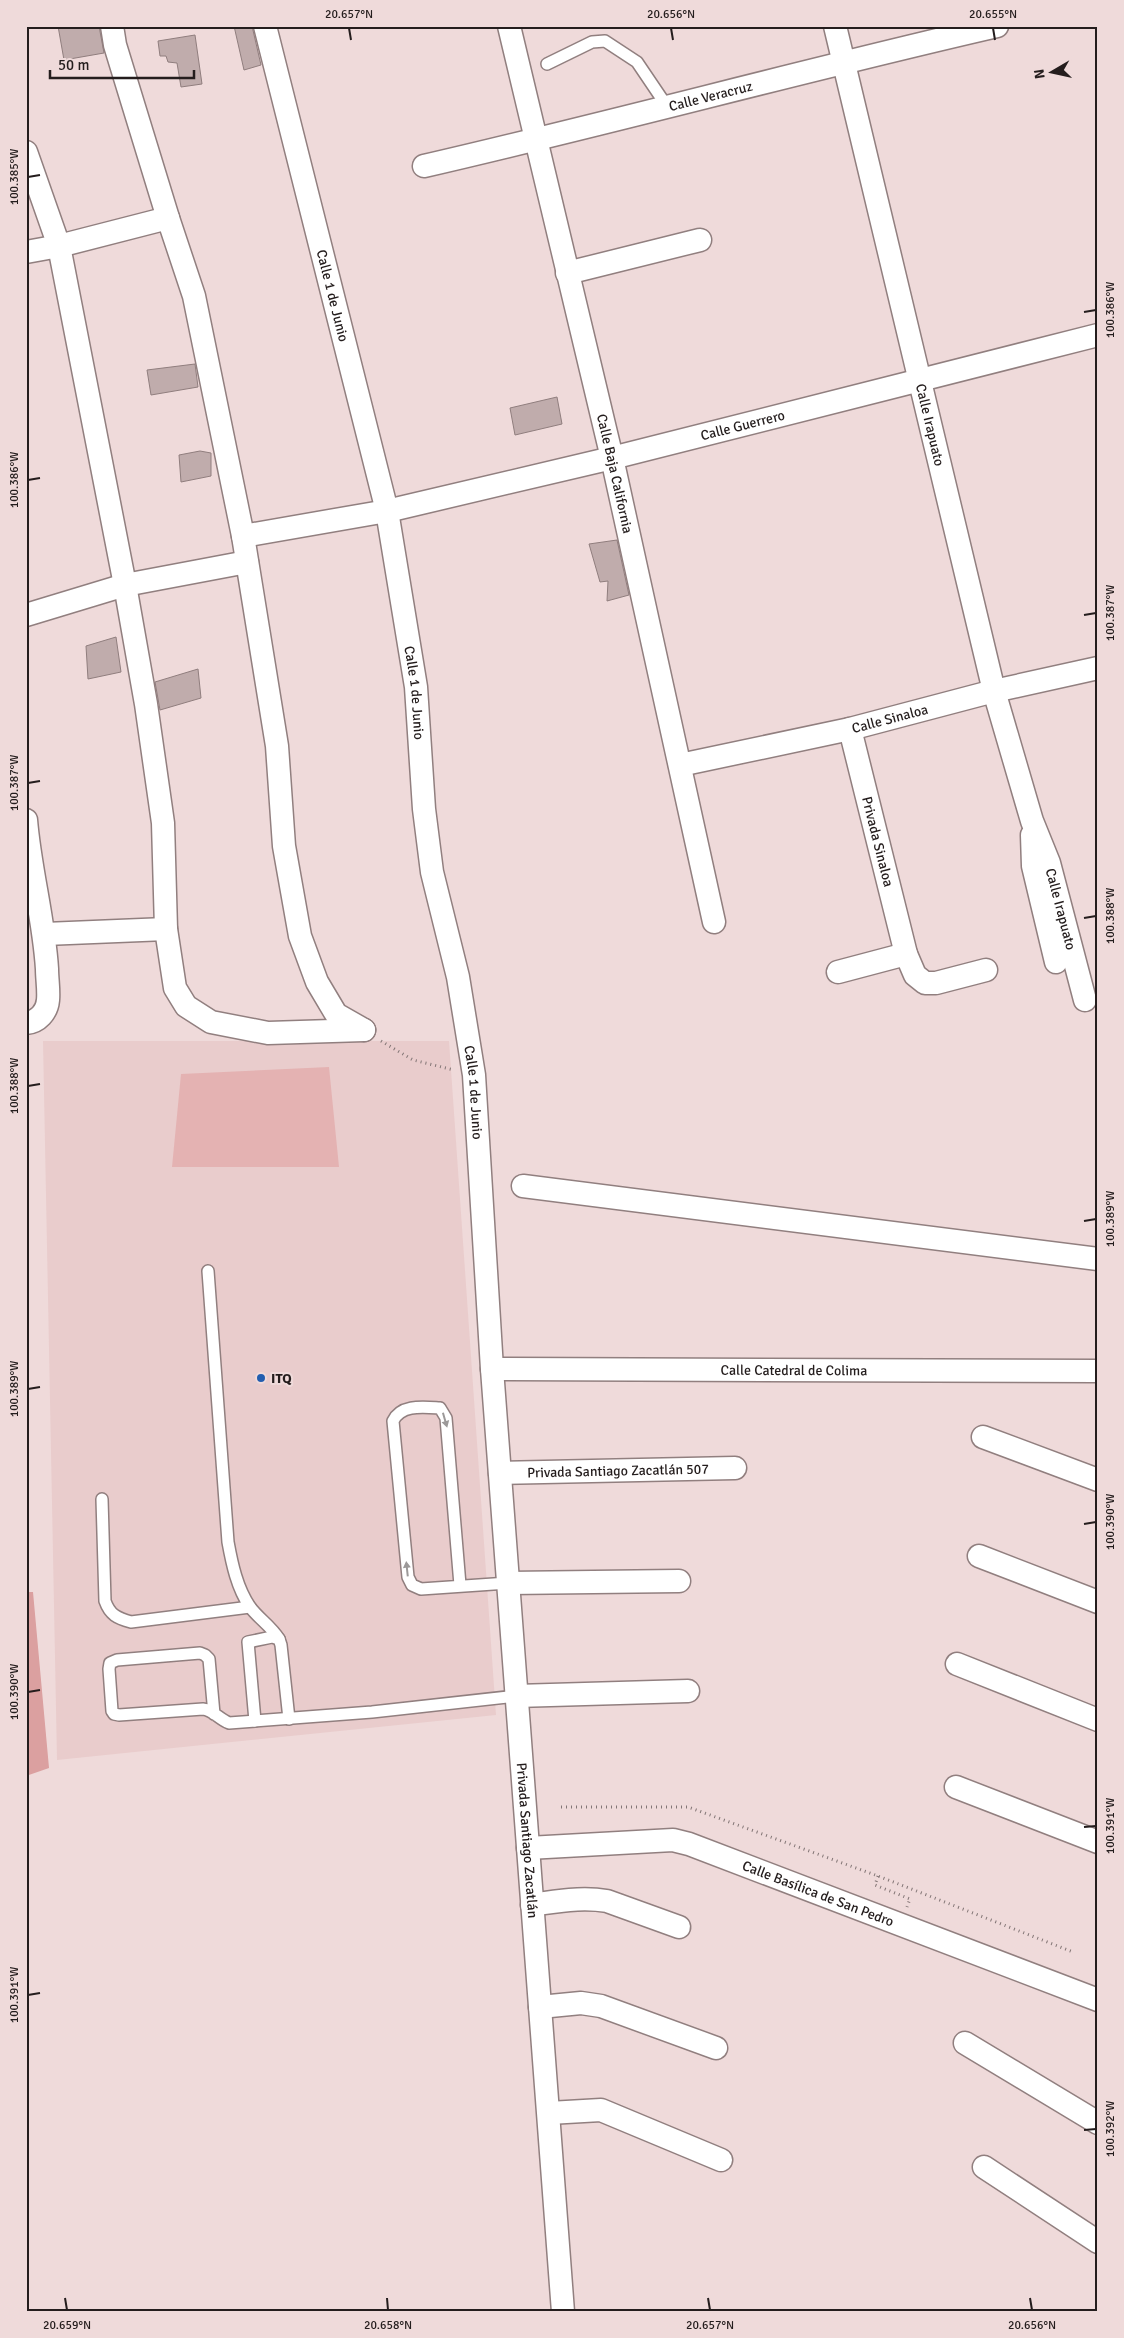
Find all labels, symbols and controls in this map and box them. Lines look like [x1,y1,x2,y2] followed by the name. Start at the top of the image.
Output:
[325,7,373,22] text: 20.657°N
[647,7,695,22] text: 20.656°N
[969,7,1017,22] text: 20.655°N
[50,48,194,80] scale bar
[1026,48,1076,98] north arrow
[58,56,89,74] text: 50 m
[1030,68,1049,80] text: N
[667,77,754,115] street label: Calle Veracruz
[7,149,22,205] text: 100.385°W
[313,248,353,343] street label: Calle 1 de Junio
[1103,282,1118,338] text: 100.386°W
[912,382,948,468] street label: Calle Irapuato
[699,406,787,444] street label: Calle Guerrero
[593,412,637,535] street label: Calle Baja California
[7,452,22,508] text: 100.386°W
[1103,585,1118,641] text: 100.387°W
[401,644,428,740] street label: Calle 1 de Junio
[850,700,930,737] street label: Calle Sinaloa
[7,755,22,811] text: 100.387°W
[859,795,897,889] street label: Privada Sinaloa
[1042,866,1080,952] street label: Calle Irapuato
[1103,888,1118,944] text: 100.388°W
[461,1044,486,1140] street label: Calle 1 de Junio
[7,1058,22,1114] text: 100.388°W
[1103,1191,1118,1247] text: 100.389°W
[7,1361,22,1417] text: 100.389°W
[721,1361,867,1379] street label: Calle Catedral de Colima
[271,1370,292,1387] place label: ITQ
[255,1372,267,1384] marker: ITQ
[441,1413,449,1428] one-way arrow
[527,1460,709,1481] street label: Privada Santiago Zacatlán 507
[1103,1494,1118,1550] text: 100.390°W
[403,1561,411,1577] one-way arrow
[7,1664,22,1720] text: 100.390°W
[513,1762,542,1919] street label: Privada Santiago Zacatlán
[1103,1798,1118,1854] text: 100.391°W
[740,1857,896,1930] street label: Calle Basílica de San Pedro
[7,1967,22,2023] text: 100.391°W
[1103,2101,1118,2157] text: 100.392°W
[43,2318,91,2333] text: 20.659°N
[364,2318,412,2333] text: 20.658°N
[686,2318,734,2333] text: 20.657°N
[1008,2318,1056,2333] text: 20.656°N

